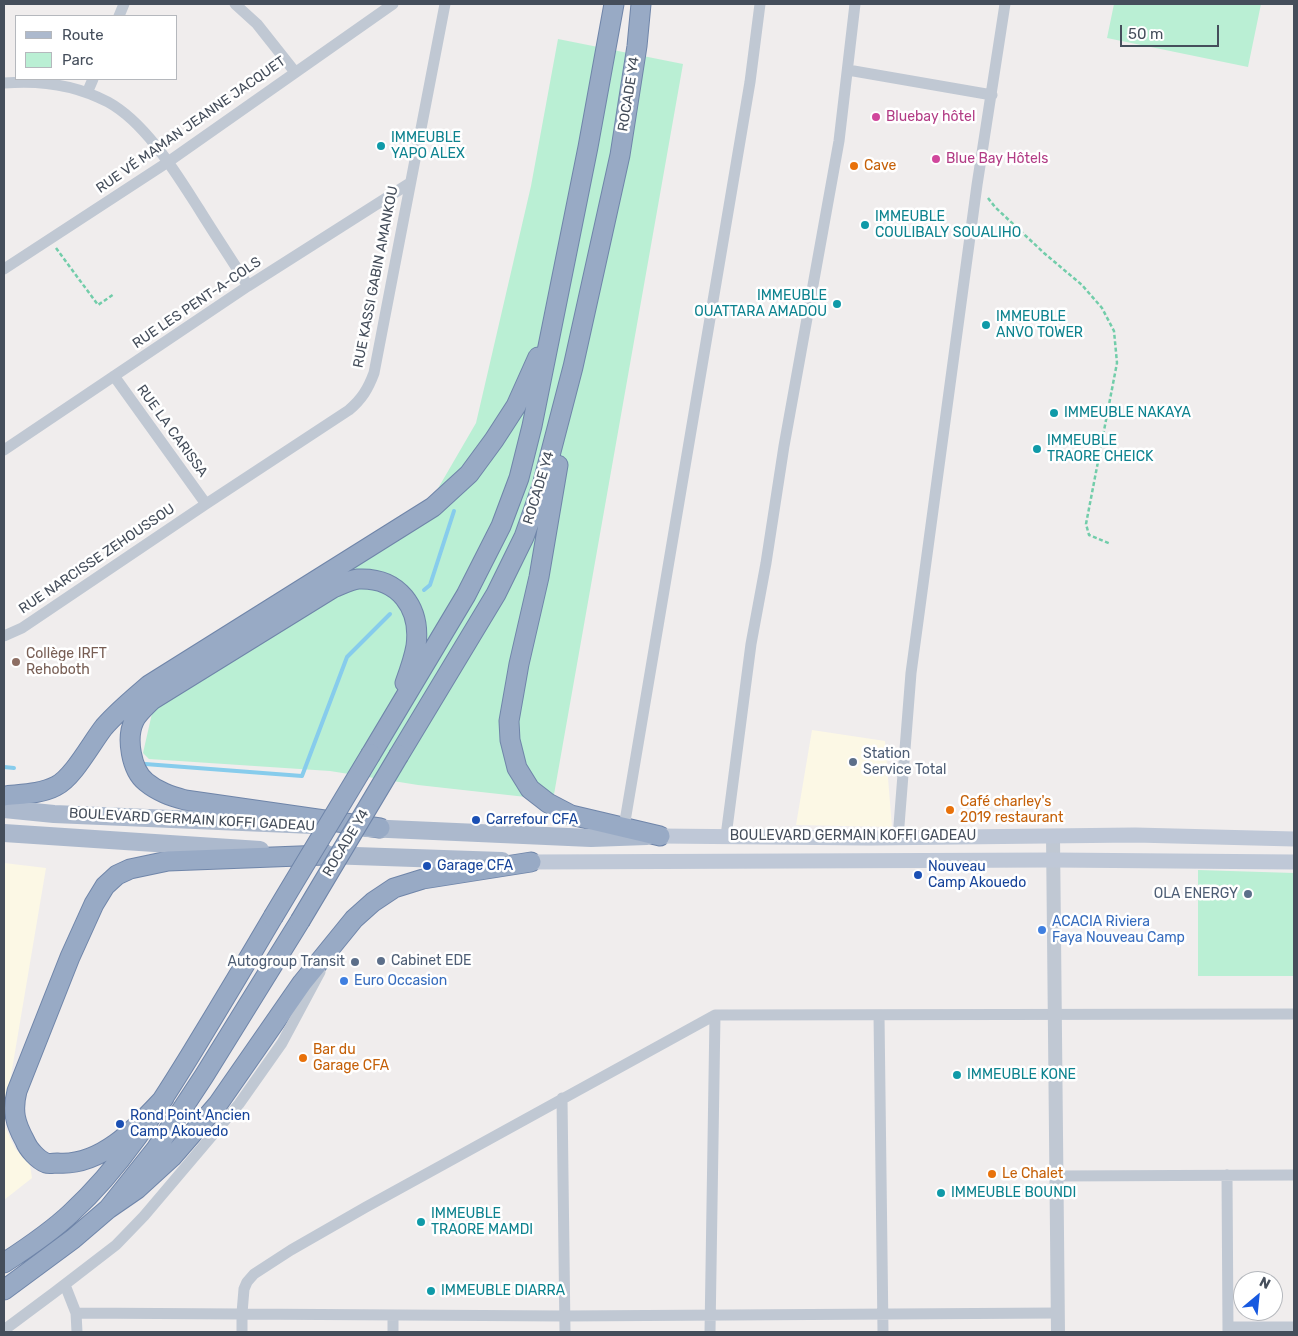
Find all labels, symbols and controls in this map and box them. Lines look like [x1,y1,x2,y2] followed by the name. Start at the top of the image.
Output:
[15,15,178,80] legend
[1123,15,1222,47] scale bar
[1128,25,1163,43] text: 50 m
[62,26,104,44] text: Route
[62,51,94,69] text: Parc
[93,53,289,197] street label: RUE VÉ MAMAN JEANNE JACQUET
[615,55,643,133] street label: ROCADE Y4
[886,109,975,125] place label: Bluebay hôtel
[870,111,882,123] marker: Bluebay hôtel
[391,130,465,162] place label: IMMEUBLE YAPO ALEX
[375,140,387,152] marker: IMMEUBLE YAPO ALEX
[946,151,1048,167] place label: Blue Bay Hôtels
[930,153,942,165] marker: Blue Bay Hôtels
[864,158,896,174] place label: Cave
[848,160,860,172] marker: Cave
[350,185,402,369] street label: RUE KASSI GABIN AMANKOU
[875,209,1021,242] place label: IMMEUBLE COULIBALY SOUALIHO
[859,219,871,231] marker: IMMEUBLE COULIBALY SOUALIHO
[130,254,264,352] street label: RUE LES PENT-A-COLS
[694,288,827,321] place label: IMMEUBLE OUATTARA AMADOU
[831,298,843,310] marker: IMMEUBLE OUATTARA AMADOU
[996,309,1083,342] place label: IMMEUBLE ANVO TOWER
[980,319,992,331] marker: IMMEUBLE ANVO TOWER
[133,382,211,480] street label: RUE LA CARISSA
[1064,405,1191,421] place label: IMMEUBLE NAKAYA
[1048,407,1060,419] marker: IMMEUBLE NAKAYA
[1047,433,1153,466] place label: IMMEUBLE TRAORE CHEICK
[1031,443,1043,455] marker: IMMEUBLE TRAORE CHEICK
[520,449,558,527] street label: ROCADE Y4
[16,500,178,618] street label: RUE NARCISSE ZEHOUSSOU
[26,646,107,679] place label: Collège IRFT Rehoboth
[10,656,22,668] marker: Collège IRFT Rehoboth
[863,746,946,779] place label: Station Service Total
[847,756,859,768] marker: Station Service Total
[960,794,1063,826] place label: Café charley's 2019 restaurant
[944,804,956,816] marker: Café charley's 2019 restaurant
[68,805,316,835] street label: BOULEVARD GERMAIN KOFFI GADEAU
[319,806,373,880] street label: ROCADE Y4
[486,812,578,828] place label: Carrefour CFA
[470,814,482,826] marker: Carrefour CFA
[730,828,976,844] street label: BOULEVARD GERMAIN KOFFI GADEAU
[437,858,513,874] place label: Garage CFA
[928,859,1026,892] place label: Nouveau Camp Akouedo
[421,860,433,872] marker: Garage CFA
[912,869,924,881] marker: Nouveau Camp Akouedo
[1154,886,1238,902] place label: OLA ENERGY
[1242,888,1254,900] marker: OLA ENERGY
[1052,914,1185,946] place label: ACACIA Riviera Faya Nouveau Camp
[1036,924,1048,936] marker: ACACIA Riviera Faya Nouveau Camp
[391,953,472,969] place label: Cabinet EDE
[228,954,345,970] place label: Autogroup Transit
[375,955,387,967] marker: Cabinet EDE
[349,956,361,968] marker: Autogroup Transit
[354,973,447,989] place label: Euro Occasion
[338,975,350,987] marker: Euro Occasion
[313,1042,389,1074] place label: Bar du Garage CFA
[297,1052,309,1064] marker: Bar du Garage CFA
[967,1067,1076,1083] place label: IMMEUBLE KONE
[951,1069,963,1081] marker: IMMEUBLE KONE
[130,1108,250,1140] place label: Rond Point Ancien Camp Akouedo
[114,1118,126,1130] marker: Rond Point Ancien Camp Akouedo
[1002,1166,1063,1182] place label: Le Chalet
[986,1168,998,1180] marker: Le Chalet
[951,1185,1076,1201] place label: IMMEUBLE BOUNDI
[935,1187,947,1199] marker: IMMEUBLE BOUNDI
[431,1206,533,1238] place label: IMMEUBLE TRAORE MAMDI
[415,1216,427,1228] marker: IMMEUBLE TRAORE MAMDI
[1233,1271,1283,1321] north arrow
[1256,1273,1273,1293] text: N
[441,1283,565,1299] place label: IMMEUBLE DIARRA
[425,1285,437,1297] marker: IMMEUBLE DIARRA

